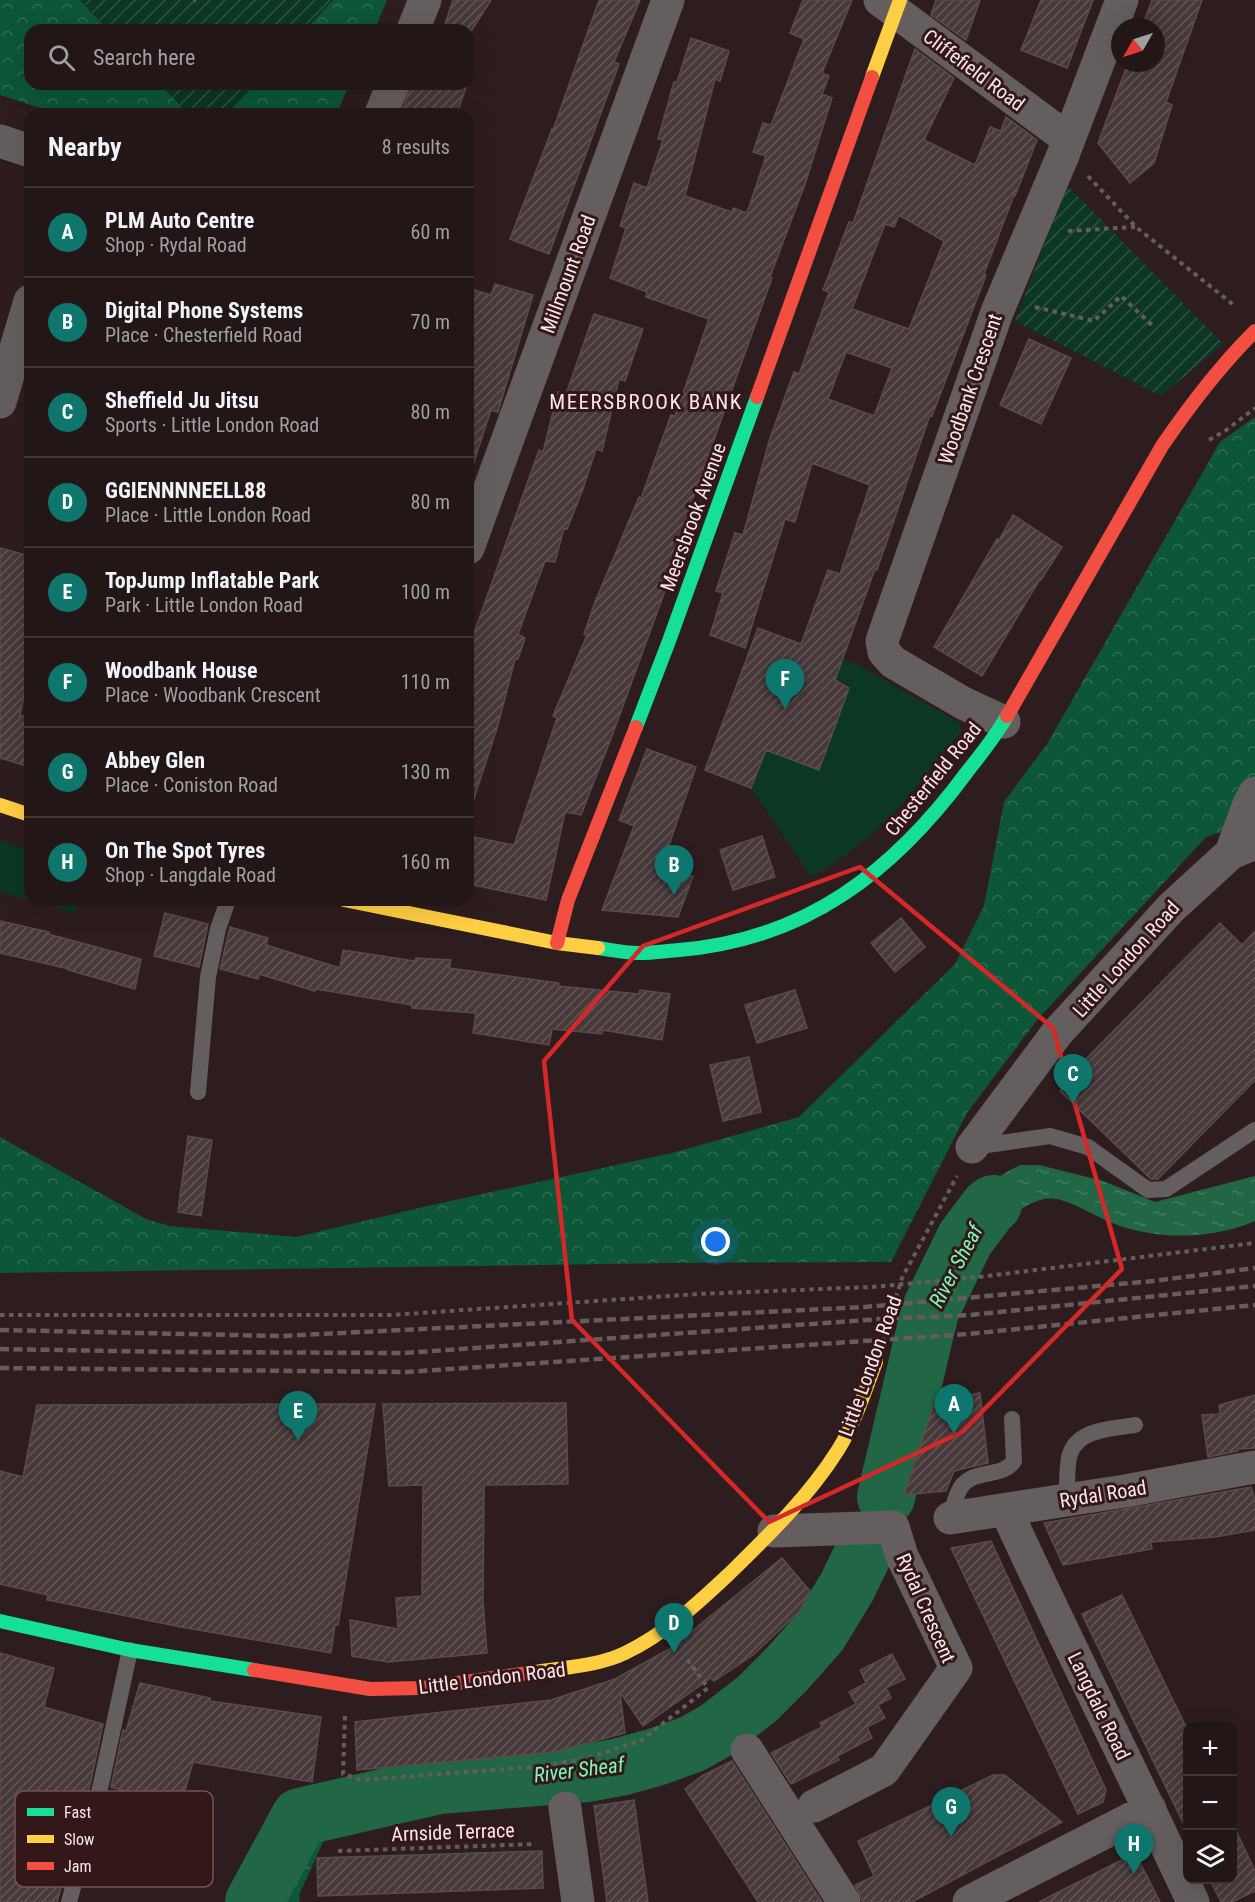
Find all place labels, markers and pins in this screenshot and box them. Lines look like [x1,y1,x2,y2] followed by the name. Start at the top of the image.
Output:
[766,660,804,709] pin: F
[654,846,694,895] pin: B
[1054,1054,1092,1104] pin: C
[934,1384,974,1434] pin: A
[278,1392,318,1441] pin: E
[654,1604,694,1653] pin: D
[932,1788,970,1837] pin: G
[1114,1824,1154,1874] pin: H

